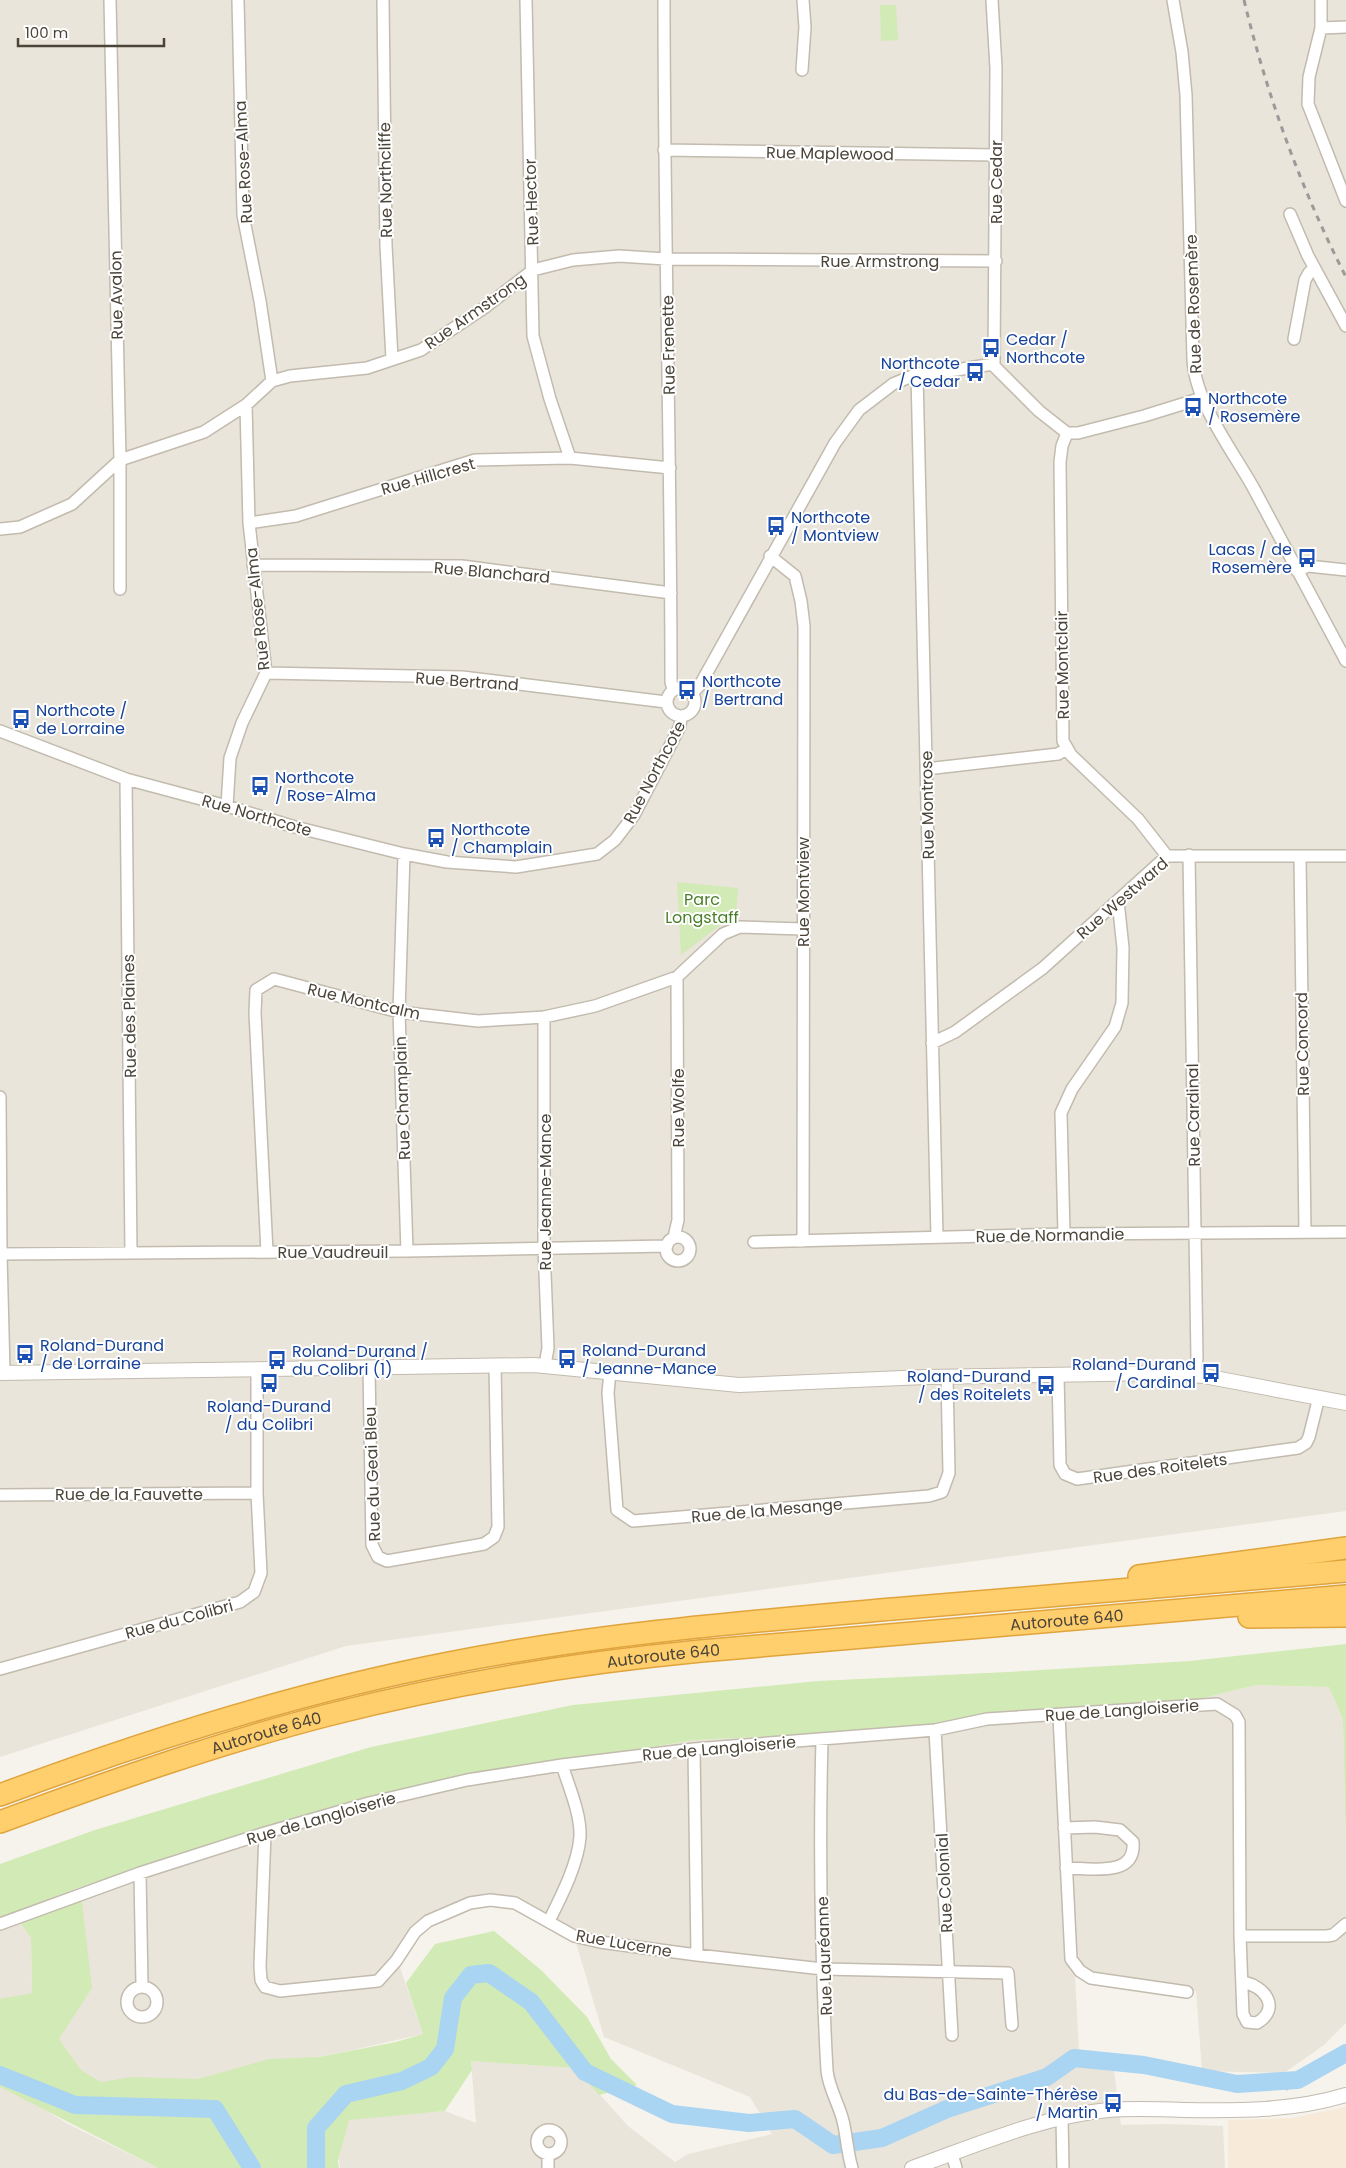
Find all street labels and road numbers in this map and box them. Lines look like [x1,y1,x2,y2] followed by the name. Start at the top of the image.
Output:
[229,100,258,224] street label: Rue Rose-Alma
[373,122,398,238] street label: Rue Northcliffe
[985,140,1008,224] street label: Rue Cedar
[766,141,894,166] street label: Rue Maplewood
[518,158,545,246] street label: Rue Hector
[1180,234,1207,374] street label: Rue de Rosemère
[104,250,129,340] street label: Rue Avalon
[821,250,939,273] street label: Rue Armstrong
[420,268,531,355] street label: Rue Armstrong
[656,295,681,395] street label: Rue Frenette
[378,452,478,501] street label: Rue Hillcrest
[240,546,275,671] street label: Rue Rose-Alma
[433,556,551,589] street label: Rue Blanchard
[1050,610,1075,719] street label: Rue Montclair
[415,666,519,697] street label: Rue Bertrand
[618,717,691,828] street label: Rue Northcote
[915,750,940,860] street label: Rue Montrose
[199,789,315,842] street label: Rue Northcote
[792,837,815,947] street label: Rue Montview
[1072,852,1173,945] street label: Rue Westward
[117,954,142,1078] street label: Rue des Plaines
[305,977,423,1026] street label: Rue Montcalm
[1290,992,1315,1096] street label: Rue Concord
[389,1036,416,1160] street label: Rue Champlain
[1181,1063,1206,1167] street label: Rue Cardinal
[667,1068,690,1148] street label: Rue Wolfe
[534,1113,557,1271] street label: Rue Jeanne-Mance
[975,1223,1125,1248] street label: Rue de Normandie
[278,1241,388,1264] street label: Rue Vaudreuil
[359,1406,386,1542] street label: Rue du Geai Bleu
[1092,1448,1229,1489] street label: Rue des Roitelets
[55,1483,203,1506] street label: Rue de la Fauvette
[690,1492,844,1529] street label: Rue de la Mesange
[123,1594,236,1645] street label: Rue du Colibri
[1009,1604,1124,1637] street label: Autoroute 640
[605,1638,721,1674] street label: Autoroute 640
[1044,1694,1200,1727] street label: Rue de Langloiserie
[208,1706,324,1760] street label: Autoroute 640
[641,1730,797,1767] street label: Rue de Langloiserie
[244,1786,398,1851] street label: Rue de Langloiserie
[930,1833,959,1933] street label: Rue Colonial
[811,1896,838,2016] street label: Rue Lauréanne
[574,1924,674,1963] street label: Rue Lucerne

